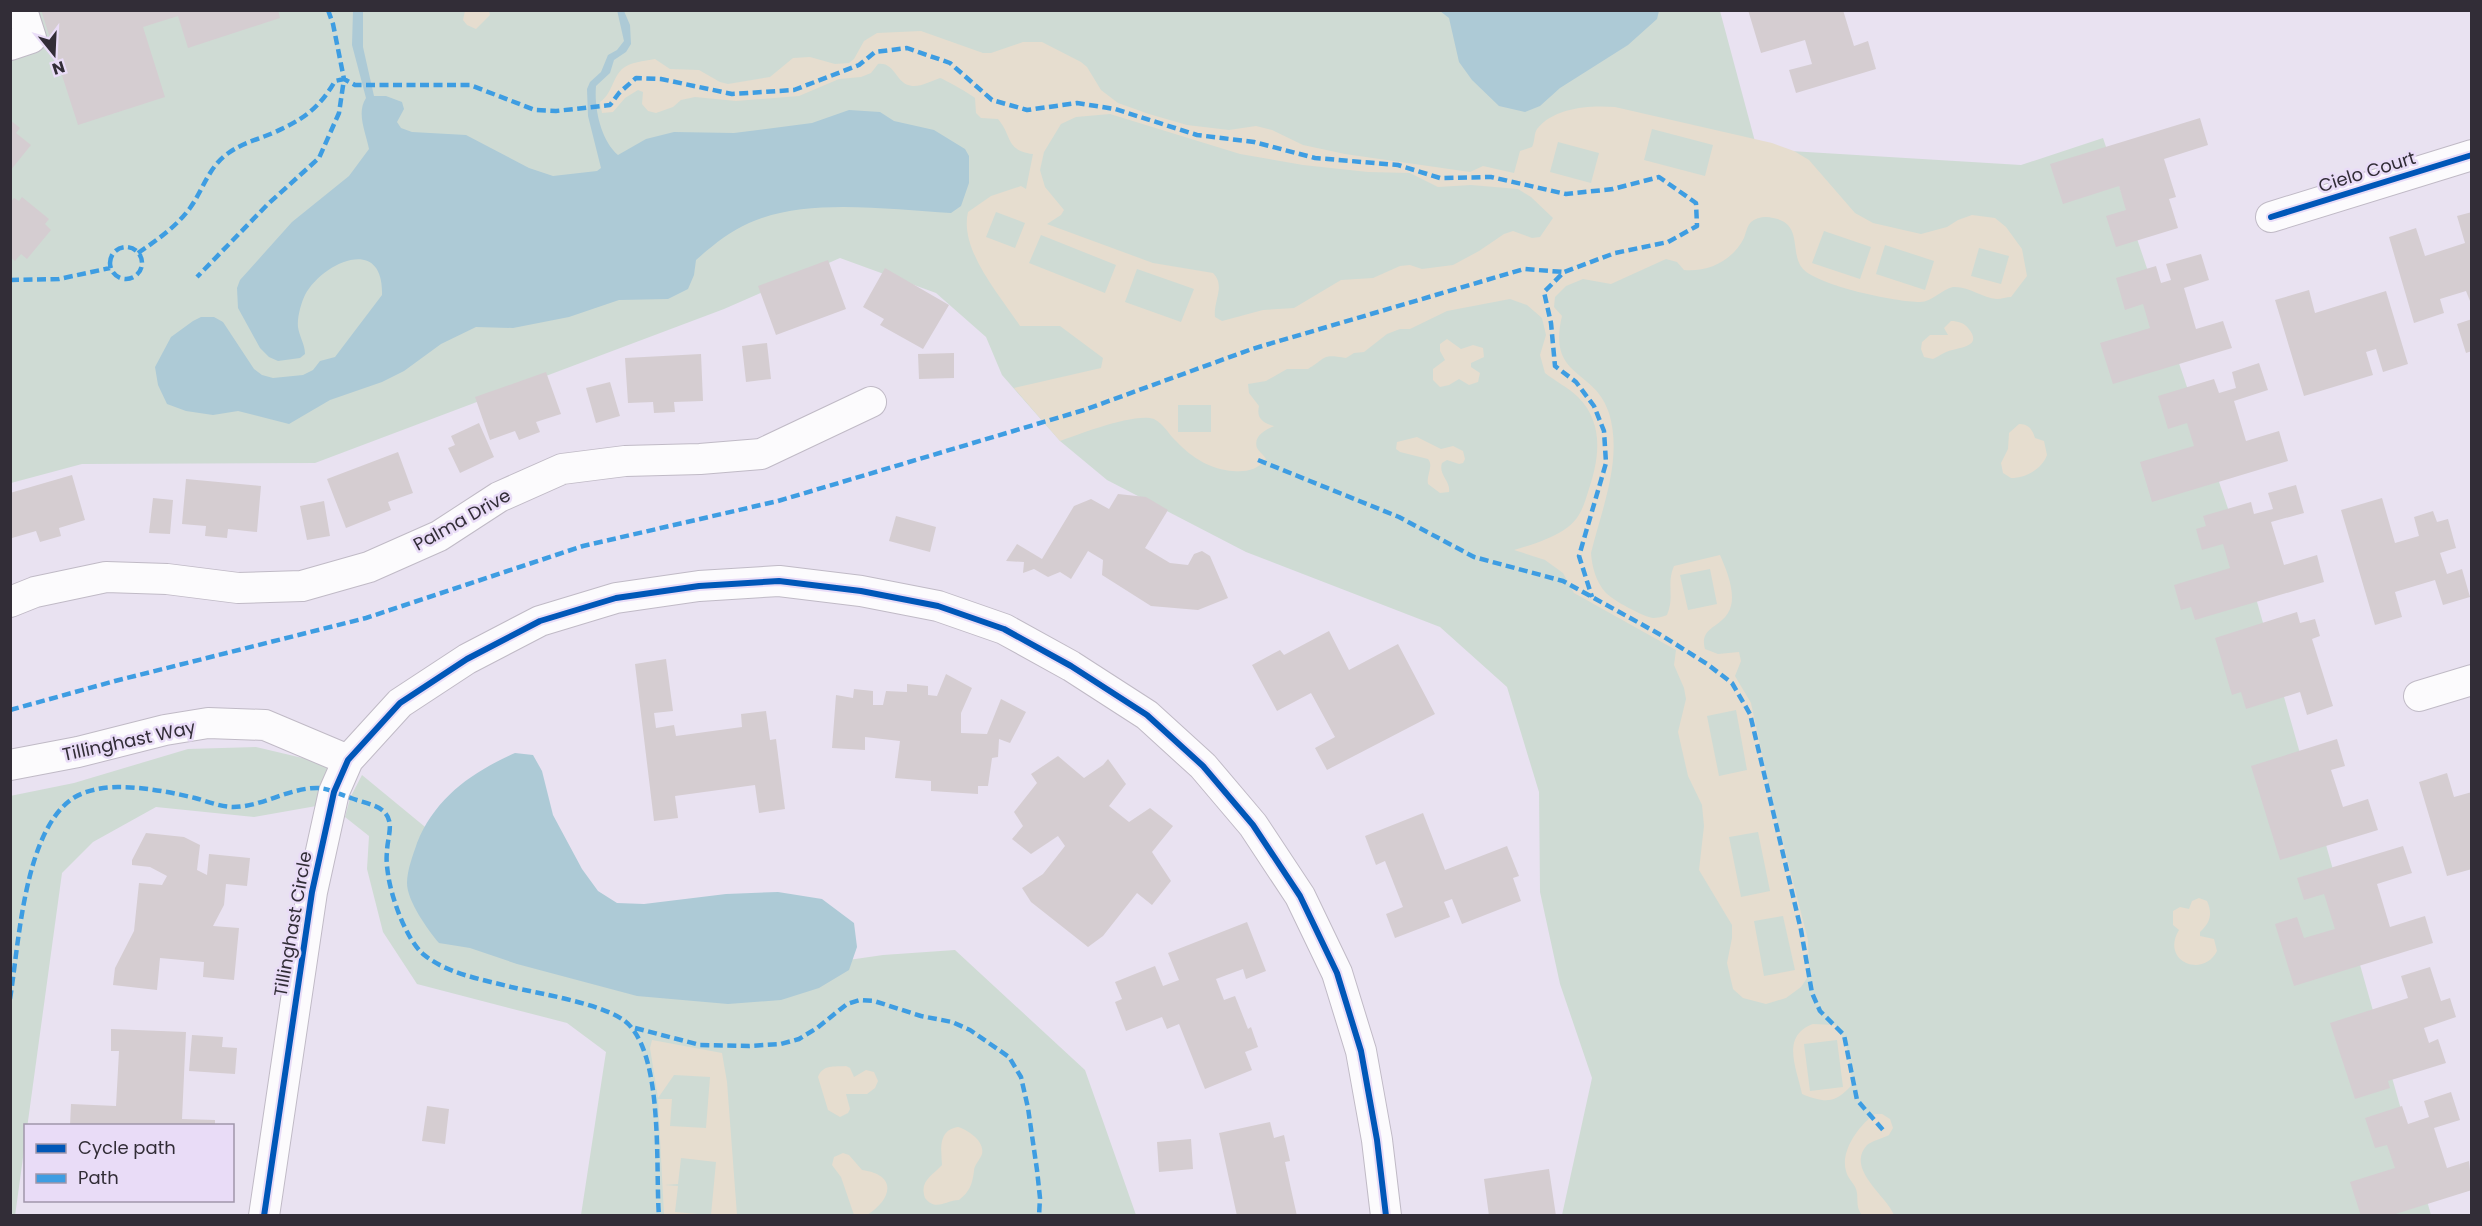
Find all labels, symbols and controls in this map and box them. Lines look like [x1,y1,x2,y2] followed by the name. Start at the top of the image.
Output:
[24,24,84,84] north arrow
[49,55,68,81] text: N
[2315,145,2419,198] street label: Cielo Court
[409,483,515,557] street label: Palma Drive
[60,714,198,767] street label: Tillinghast Way
[267,849,318,999] street label: Tillinghast Circle
[24,1124,234,1202] legend
[78,1135,176,1160] text: Cycle path
[78,1165,119,1190] text: Path

